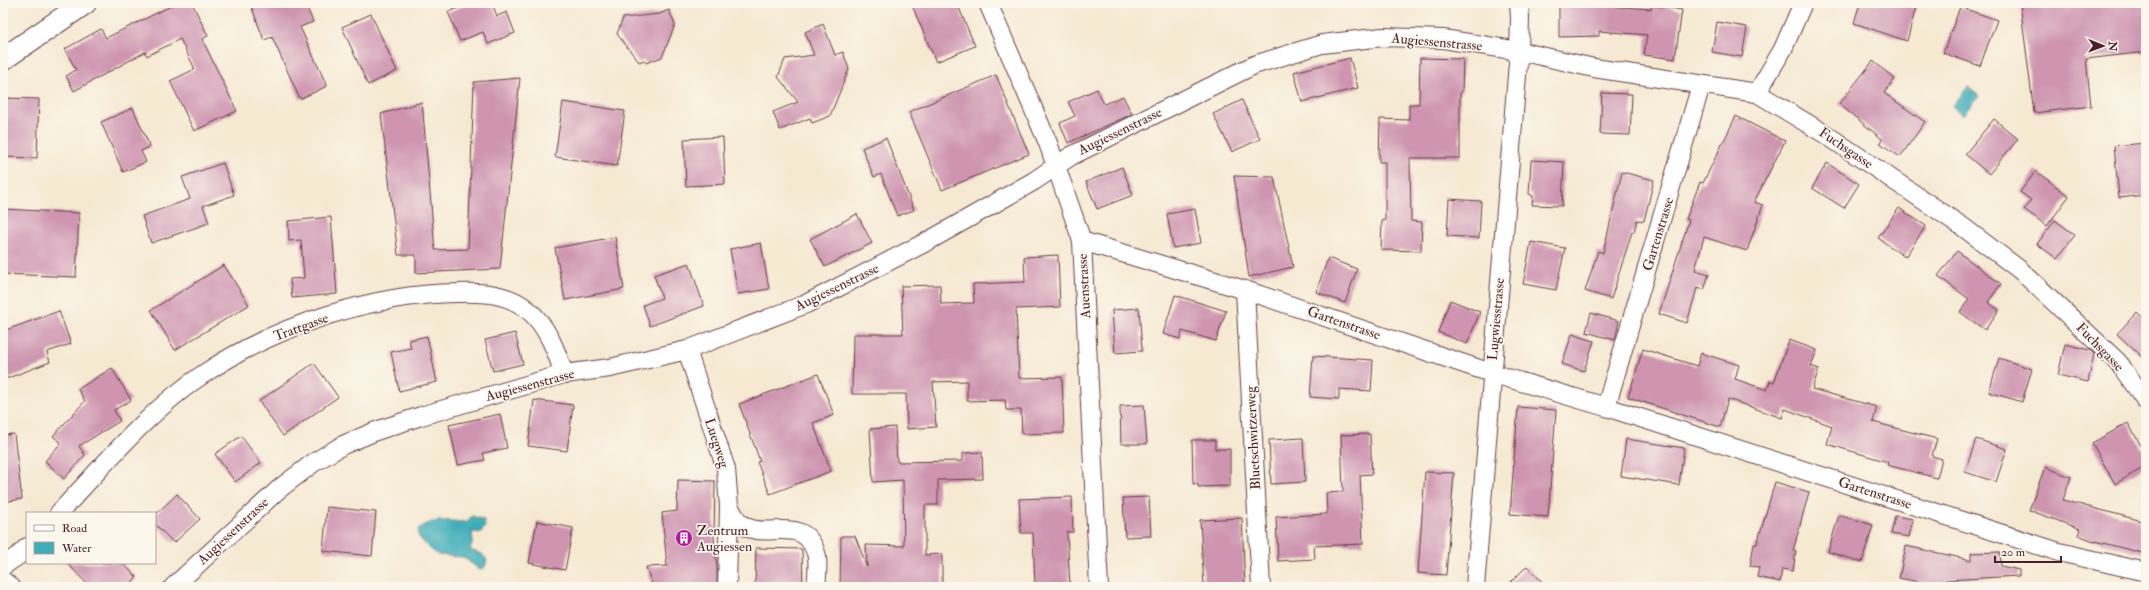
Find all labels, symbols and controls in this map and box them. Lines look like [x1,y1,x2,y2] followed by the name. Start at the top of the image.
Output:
[2083,26,2123,66] north arrow
[1390,29,1483,54] street label: Augiessenstrasse
[2106,40,2119,52] text: N
[1075,103,1165,159] street label: Augiessenstrasse
[1816,124,1876,172] street label: Fuchsgasse
[1639,195,1677,273] street label: Gartenstrasse
[1074,253,1094,320] street label: Auenstrasse
[792,259,882,315] street label: Augiessenstrasse
[1484,277,1508,361] street label: Lugwiesstrasse
[1305,303,1383,343] street label: Gartenstrasse
[271,309,331,345] street label: Trattgasse
[2072,319,2128,375] street label: Fuchsgasse
[483,365,576,405] street label: Augiessenstrasse
[1242,385,1264,490] street label: Bluetschwitzerweg
[701,416,733,471] street label: Luegweg
[1836,473,1914,513] street label: Gartenstrasse
[193,494,272,569] street label: Augiessenstrasse
[26,512,156,564] legend
[62,521,87,536] text: Road
[696,522,752,555] place label: Zentrum Augiessen
[674,528,694,548] building icon: Zentrum Augiessen
[1995,538,2061,564] scale bar
[61,541,92,556] text: Water
[2001,545,2026,560] text: 20 m

